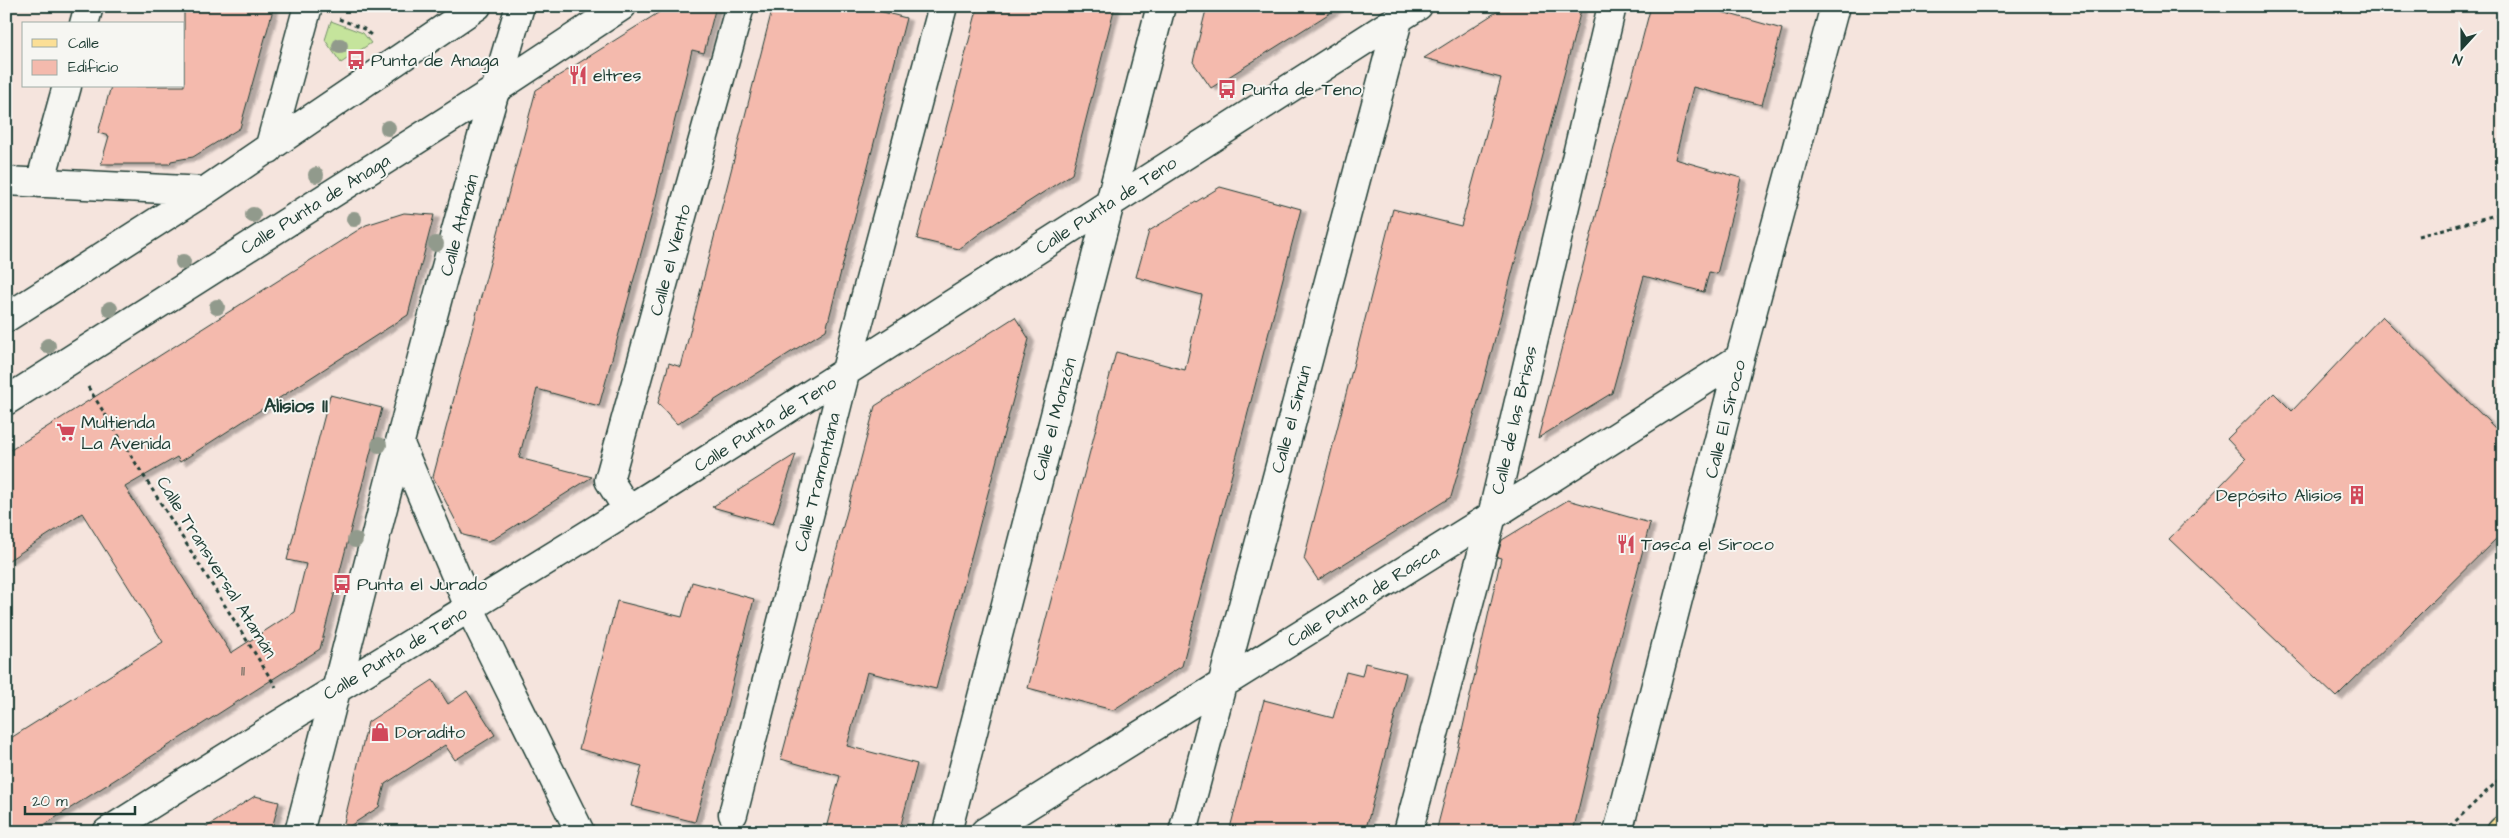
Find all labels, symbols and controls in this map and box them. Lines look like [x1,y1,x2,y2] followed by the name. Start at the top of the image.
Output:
[22,22,185,88] legend
[2436,22,2486,72] north arrow
[68,33,99,54] text: Calle
[371,48,499,74] place label: Punta de Anaga
[2450,48,2465,70] text: N
[345,49,367,71] bus stop icon: Punta de Anaga
[68,57,119,78] text: Edificio
[593,63,642,88] place label: eltres
[567,64,589,86] restaurant icon: eltres
[1242,77,1362,102] place label: Punta de Teno
[1216,78,1238,100] bus stop icon: Punta de Teno
[236,148,395,261] street label: Calle Punta de Anaga
[1031,150,1182,261] street label: Calle Punta de Teno
[434,171,485,279] street label: Calle Atamán
[644,202,697,319] street label: Calle el Viento
[1485,343,1544,497] street label: Calle de las Brisas
[1026,355,1083,483] street label: Calle el Monzón
[1699,357,1752,481] street label: Calle El Siroco
[1265,362,1318,476] street label: Calle el Simún
[689,370,841,478] street label: Calle Punta de Teno
[264,393,328,420] district label: Alisios II
[81,410,171,456] place label: Multienda La Avenida
[788,410,847,554] street label: Calle Tramontana
[55,421,77,443] supermarket icon: Multienda La Avenida
[150,472,283,663] street label: Calle Transversal Atamán
[2216,483,2342,508] place label: Depósito Alisios
[2346,484,2368,506] building icon: Depósito Alisios
[1641,532,1774,557] place label: Tasca el Siroco
[1615,533,1637,555] restaurant icon: Tasca el Siroco
[1282,539,1444,654] street label: Calle Punta de Rasca
[357,572,487,597] place label: Punta el Jurado
[331,573,353,595] bus stop icon: Punta el Jurado
[319,600,472,706] street label: Calle Punta de Teno
[241,661,245,682] house number: 11
[395,720,465,745] place label: Doradito
[369,721,391,743] shop icon: Doradito
[25,783,135,815] scale bar
[32,791,68,812] text: 20 m

